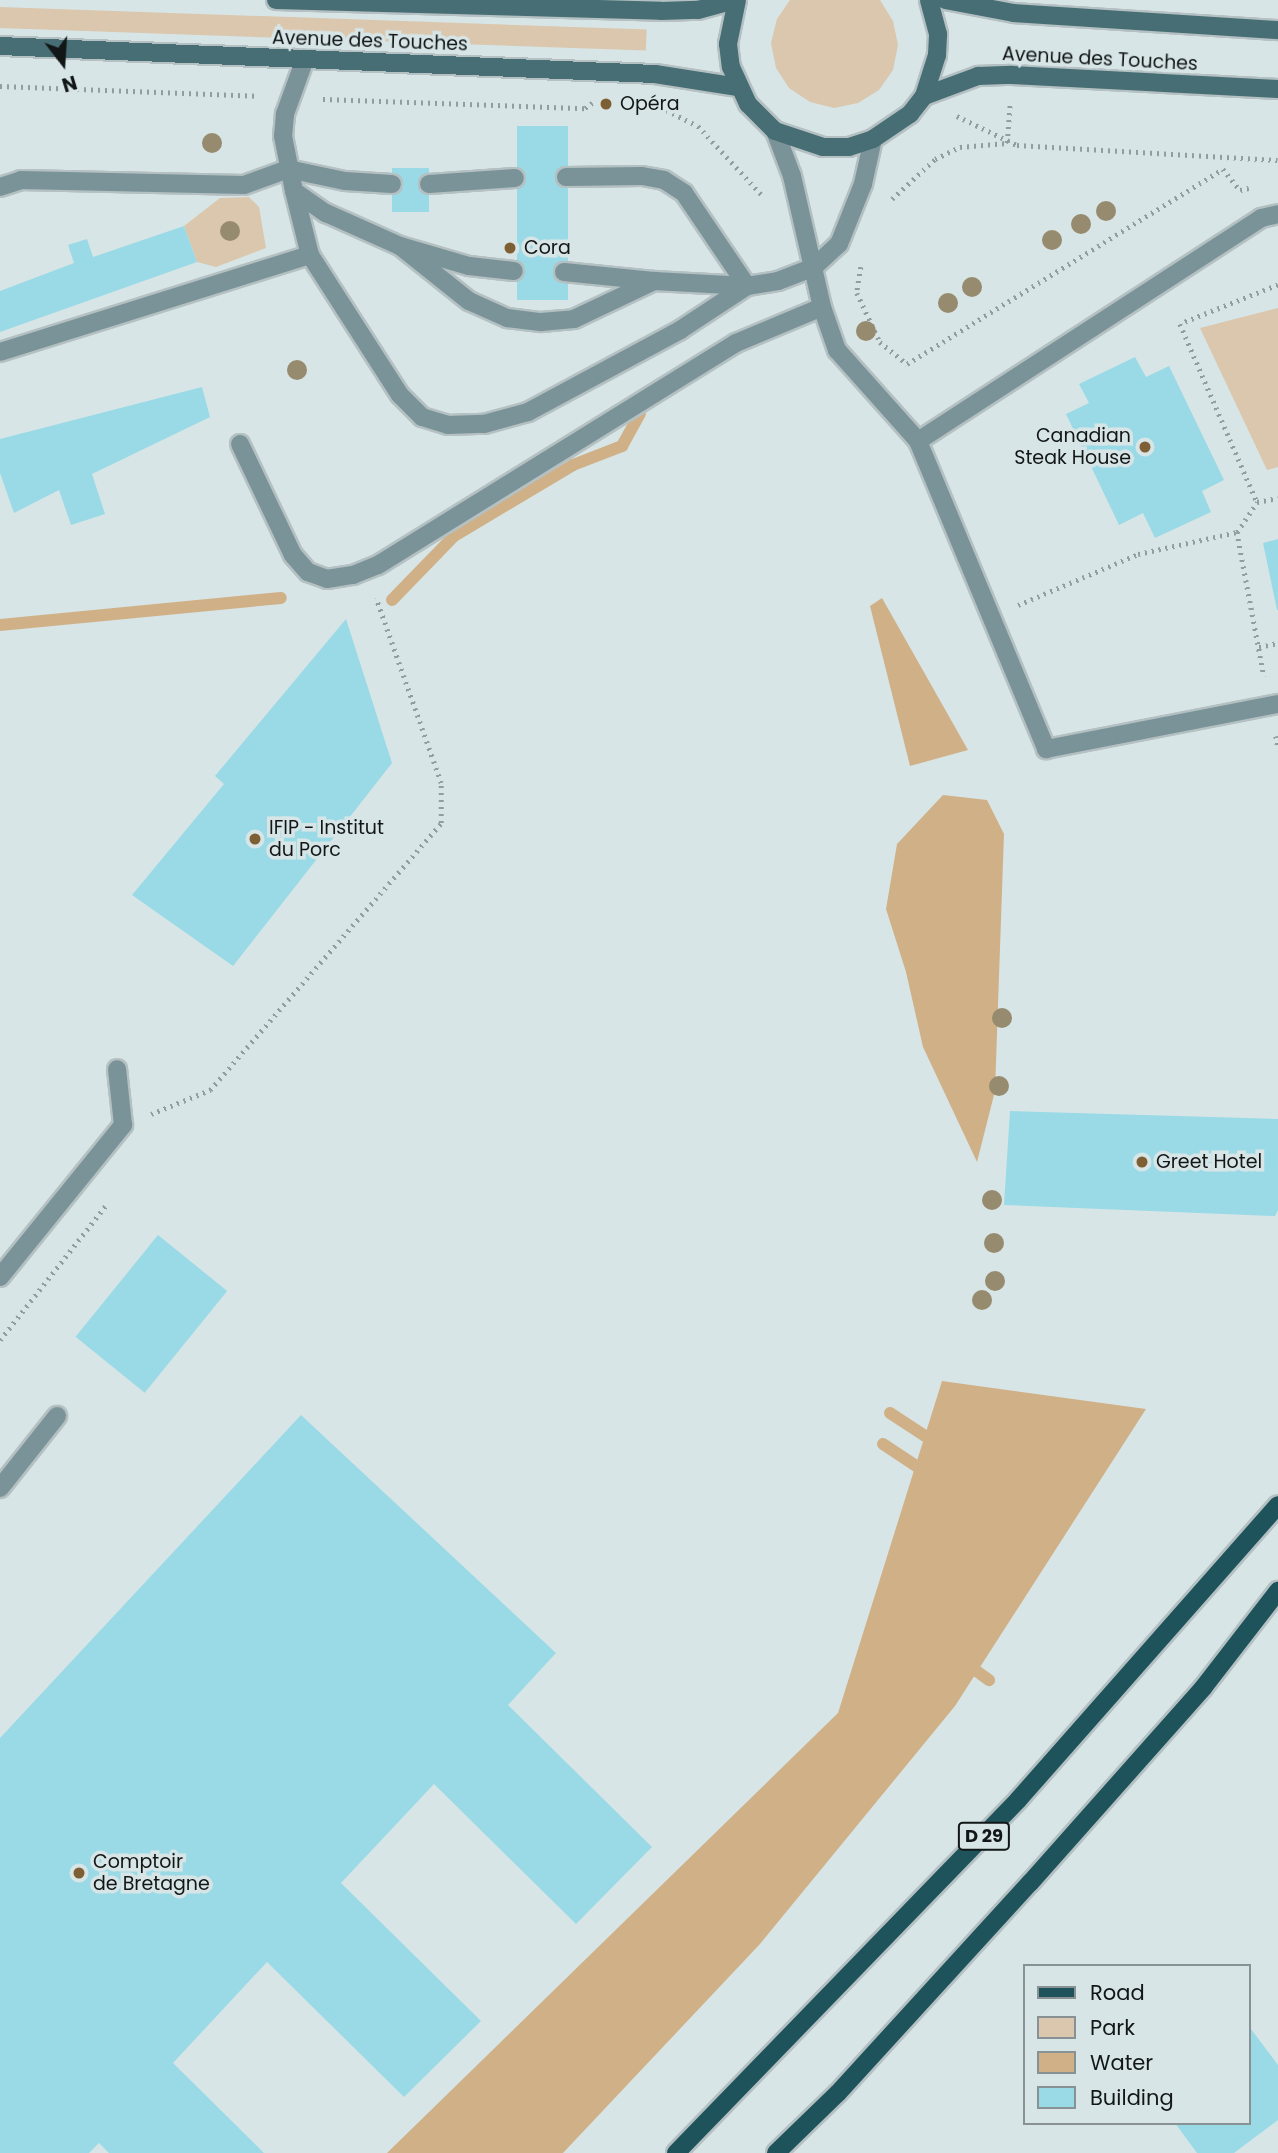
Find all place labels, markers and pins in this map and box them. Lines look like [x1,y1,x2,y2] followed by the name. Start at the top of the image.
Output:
[620,93,679,115] place label: Opéra
[598,96,614,112] marker: Opéra
[524,237,571,259] place label: Cora
[502,240,518,256] marker: Cora
[1014,425,1131,469] place label: Canadian Steak House
[1137,439,1153,455] marker: Canadian Steak House
[269,817,384,861] place label: IFIP - Institut du Porc
[247,831,263,847] marker: IFIP - Institut du Porc
[1156,1151,1262,1173] place label: Greet Hotel
[1134,1154,1150,1170] marker: Greet Hotel
[93,1851,210,1895] place label: Comptoir de Bretagne
[71,1865,87,1881] marker: Comptoir de Bretagne

